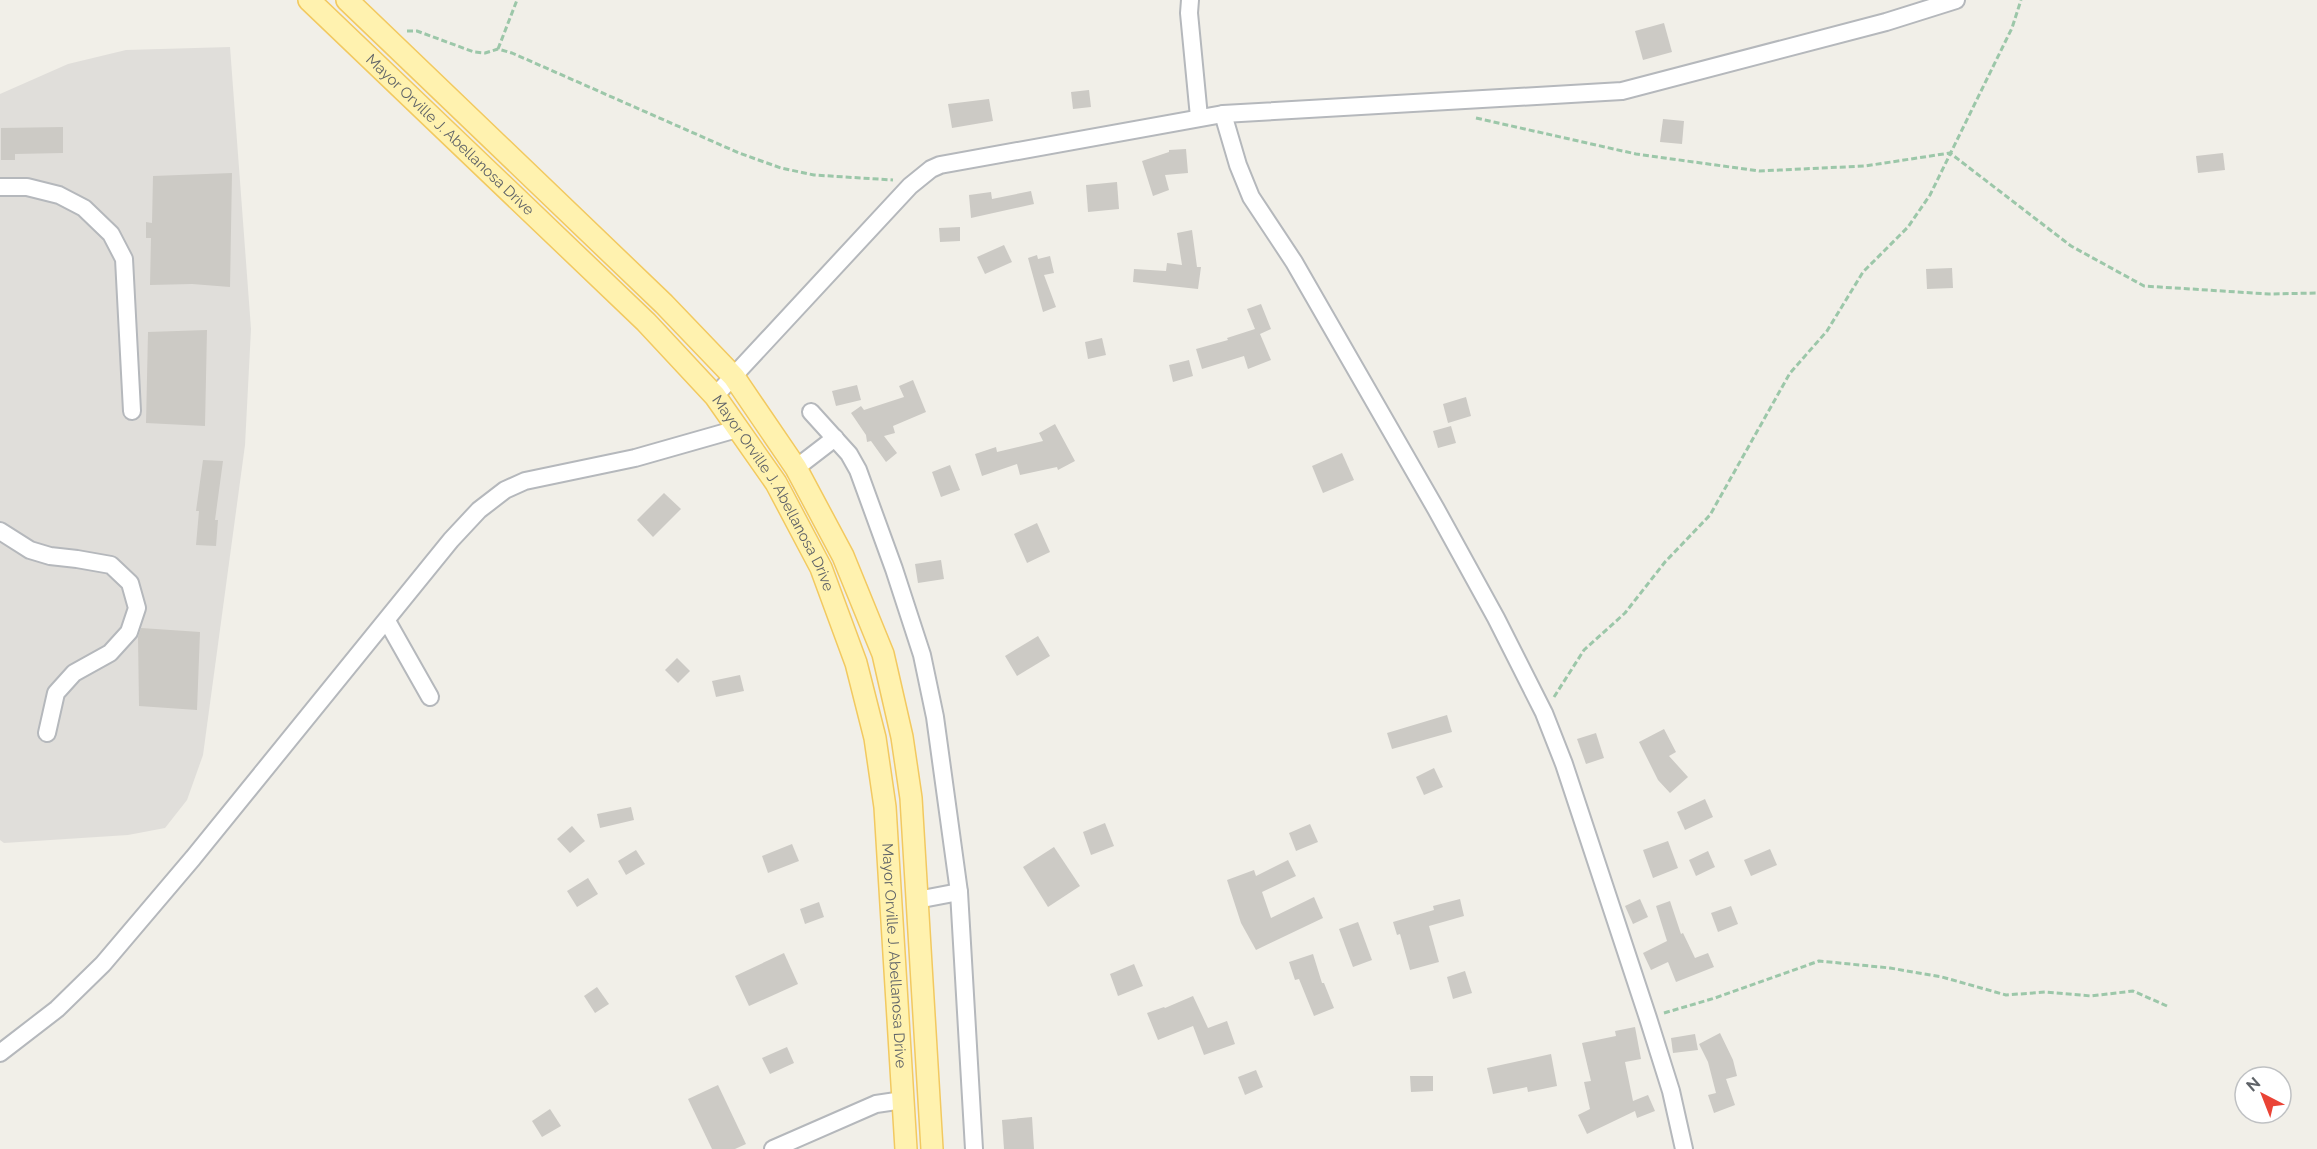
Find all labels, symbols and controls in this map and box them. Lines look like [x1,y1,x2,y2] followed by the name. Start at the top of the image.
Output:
[362,50,538,219] street label: Mayor Orville J. Abellanosa Drive
[708,392,838,594] street label: Mayor Orville J. Abellanosa Drive
[878,843,910,1069] street label: Mayor Orville J. Abellanosa Drive
[2233,1065,2293,1125] north arrow
[2242,1073,2264,1095] text: N

